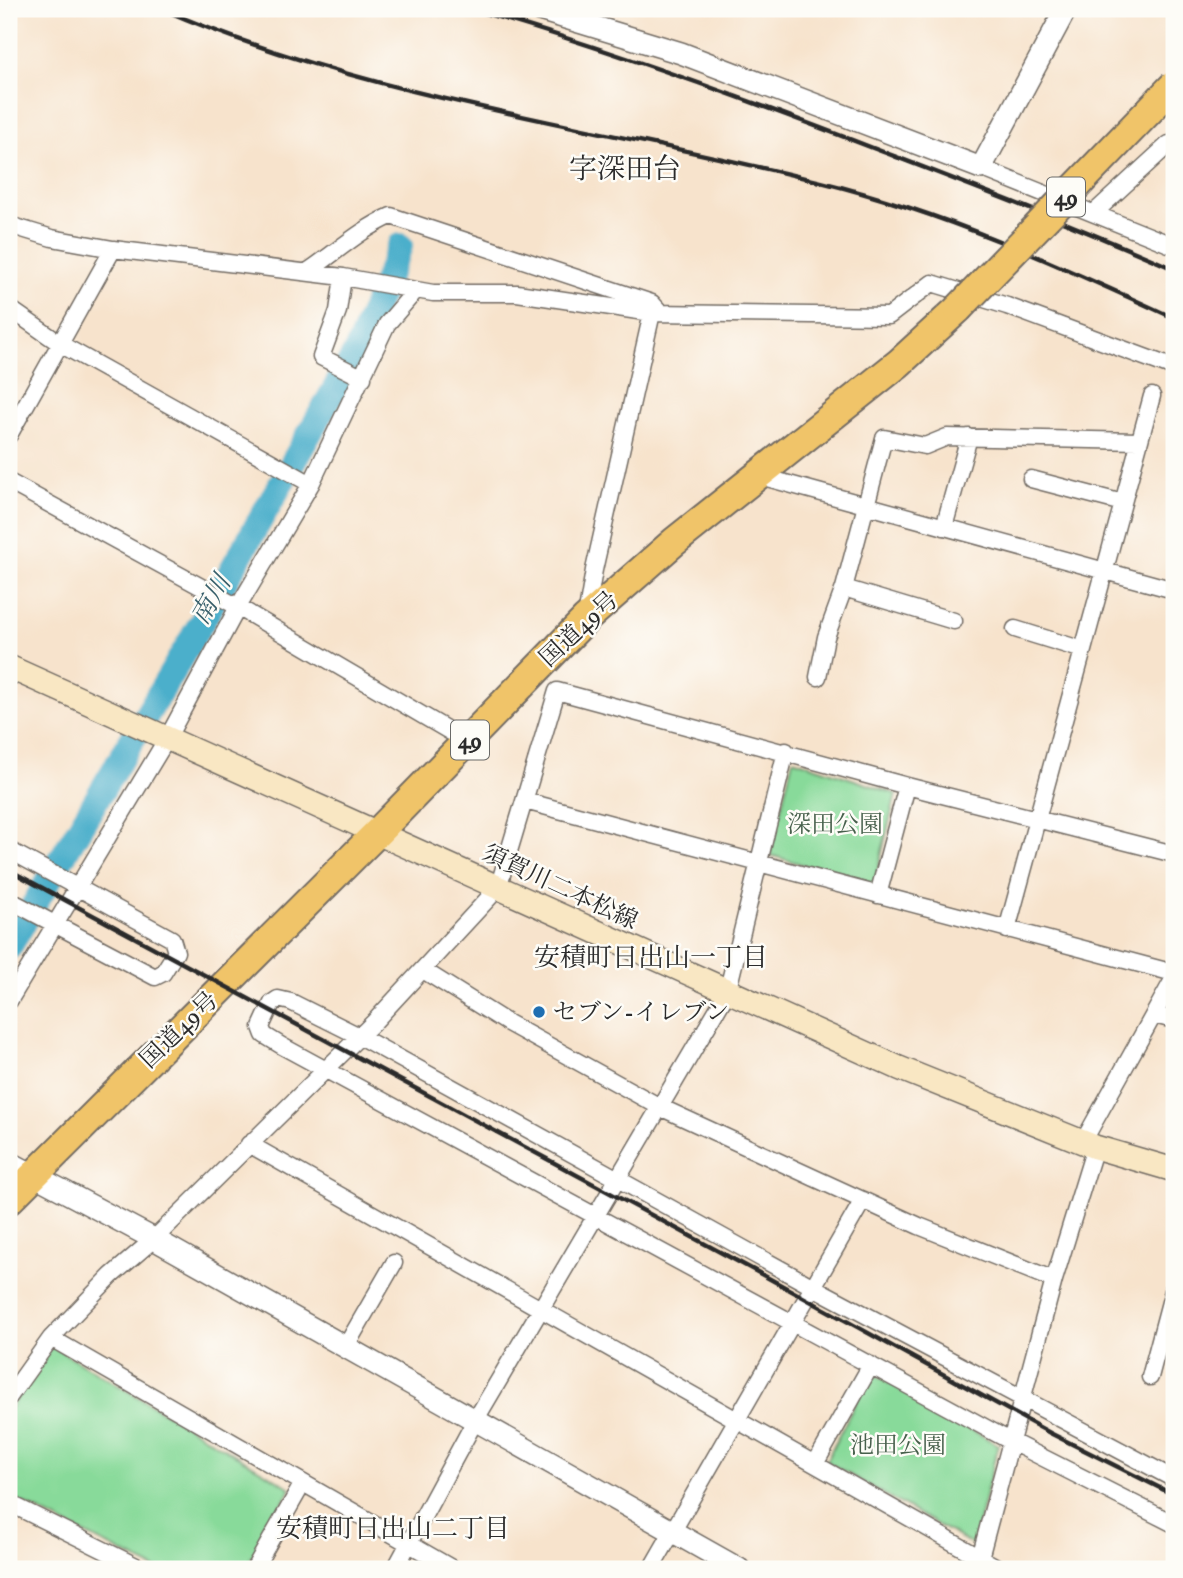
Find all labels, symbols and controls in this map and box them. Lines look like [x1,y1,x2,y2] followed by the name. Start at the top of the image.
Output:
[569,152,681,187] district label: 字深田台
[1047,178,1085,216] road number: 49
[184,567,239,631] water label: 南川
[533,585,625,673] street label: 国道49号
[451,720,489,760] road number: 49
[787,809,883,840] park label: 深田公園
[477,837,643,937] street label: 須賀川二本松線
[534,942,768,974] district label: 安積町日出山一丁目
[133,985,225,1075] street label: 国道49号
[553,997,729,1028] place label: セブン-イレブン
[531,1004,547,1020] marker: セブン-イレブン
[850,1430,946,1461] park label: 池田公園
[276,1513,510,1545] district label: 安積町日出山二丁目

